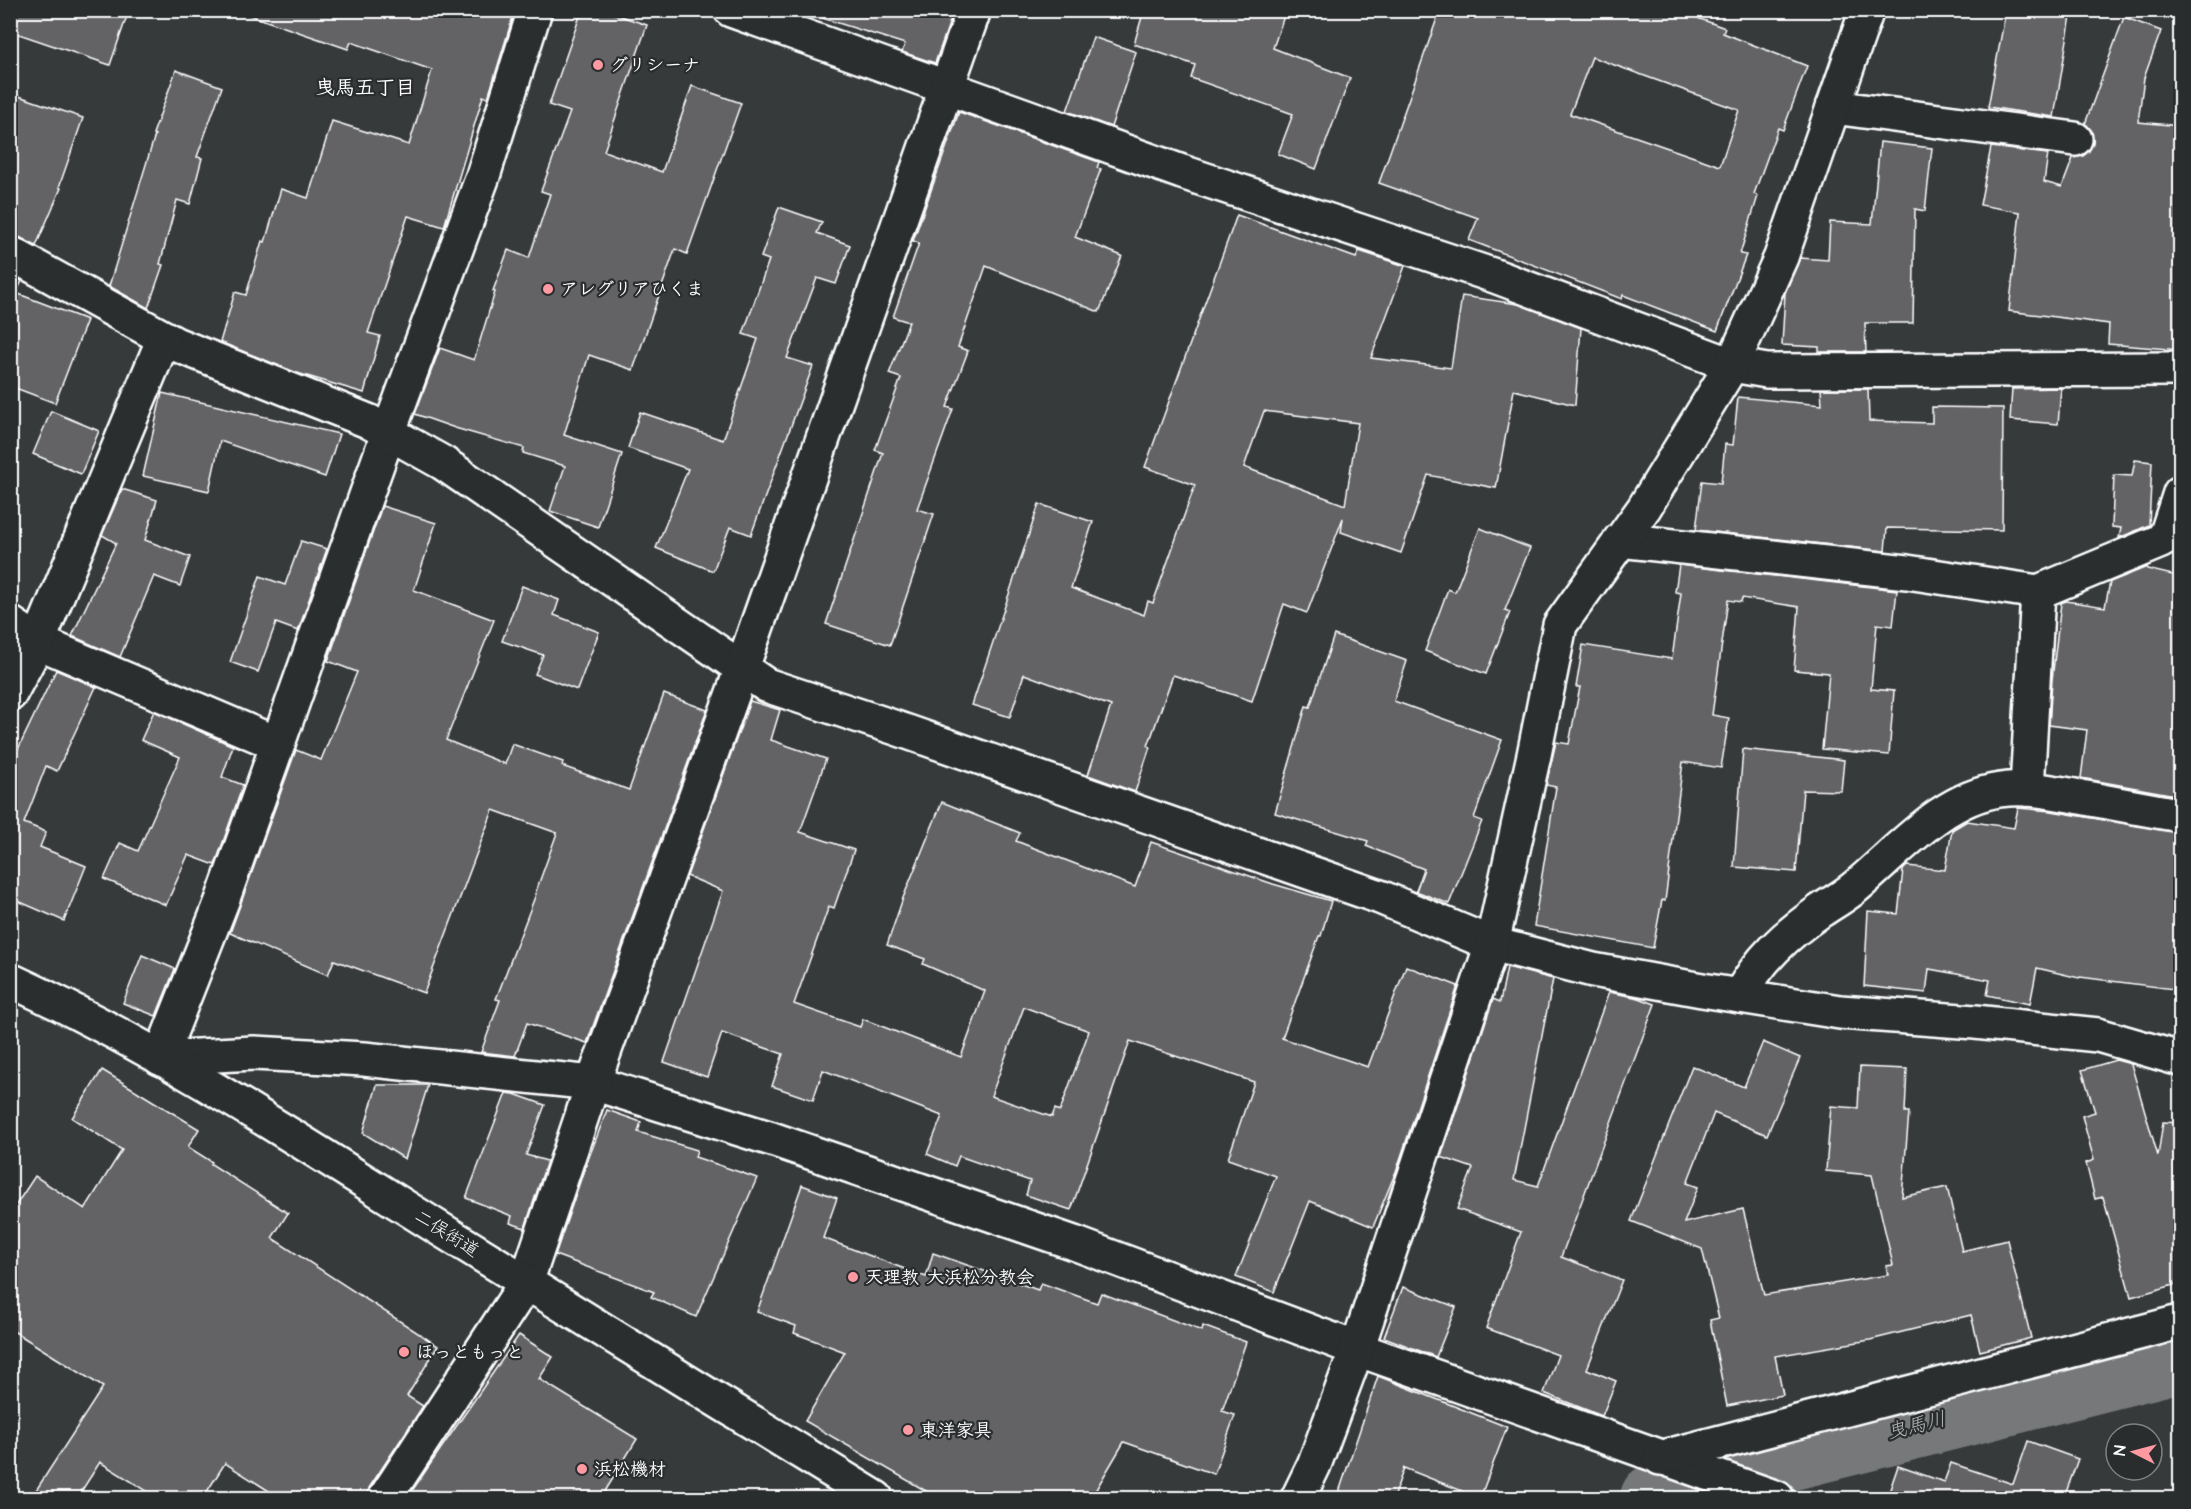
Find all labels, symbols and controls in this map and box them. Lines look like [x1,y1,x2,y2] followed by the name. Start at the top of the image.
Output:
[610,53,700,78] place label: グリシーナ
[591,58,605,72] marker: グリシーナ
[315,74,415,102] district label: 曳馬五丁目
[560,277,704,302] place label: アレグリアひくま
[541,282,555,296] marker: アレグリアひくま
[410,1204,484,1263] street label: 二俣街道
[865,1265,1034,1290] place label: 天理教 大浜松分教会
[846,1270,860,1284] marker: 天理教 大浜松分教会
[416,1340,524,1365] place label: ほっともっと
[397,1345,411,1359] marker: ほっともっと
[1884,1405,1949,1447] water label: 曳馬川
[920,1418,992,1443] place label: 東洋家具
[2104,1422,2164,1482] north arrow
[901,1423,915,1437] marker: 東洋家具
[2109,1444,2132,1457] text: N
[594,1457,666,1482] place label: 浜松機材
[575,1462,589,1476] marker: 浜松機材

